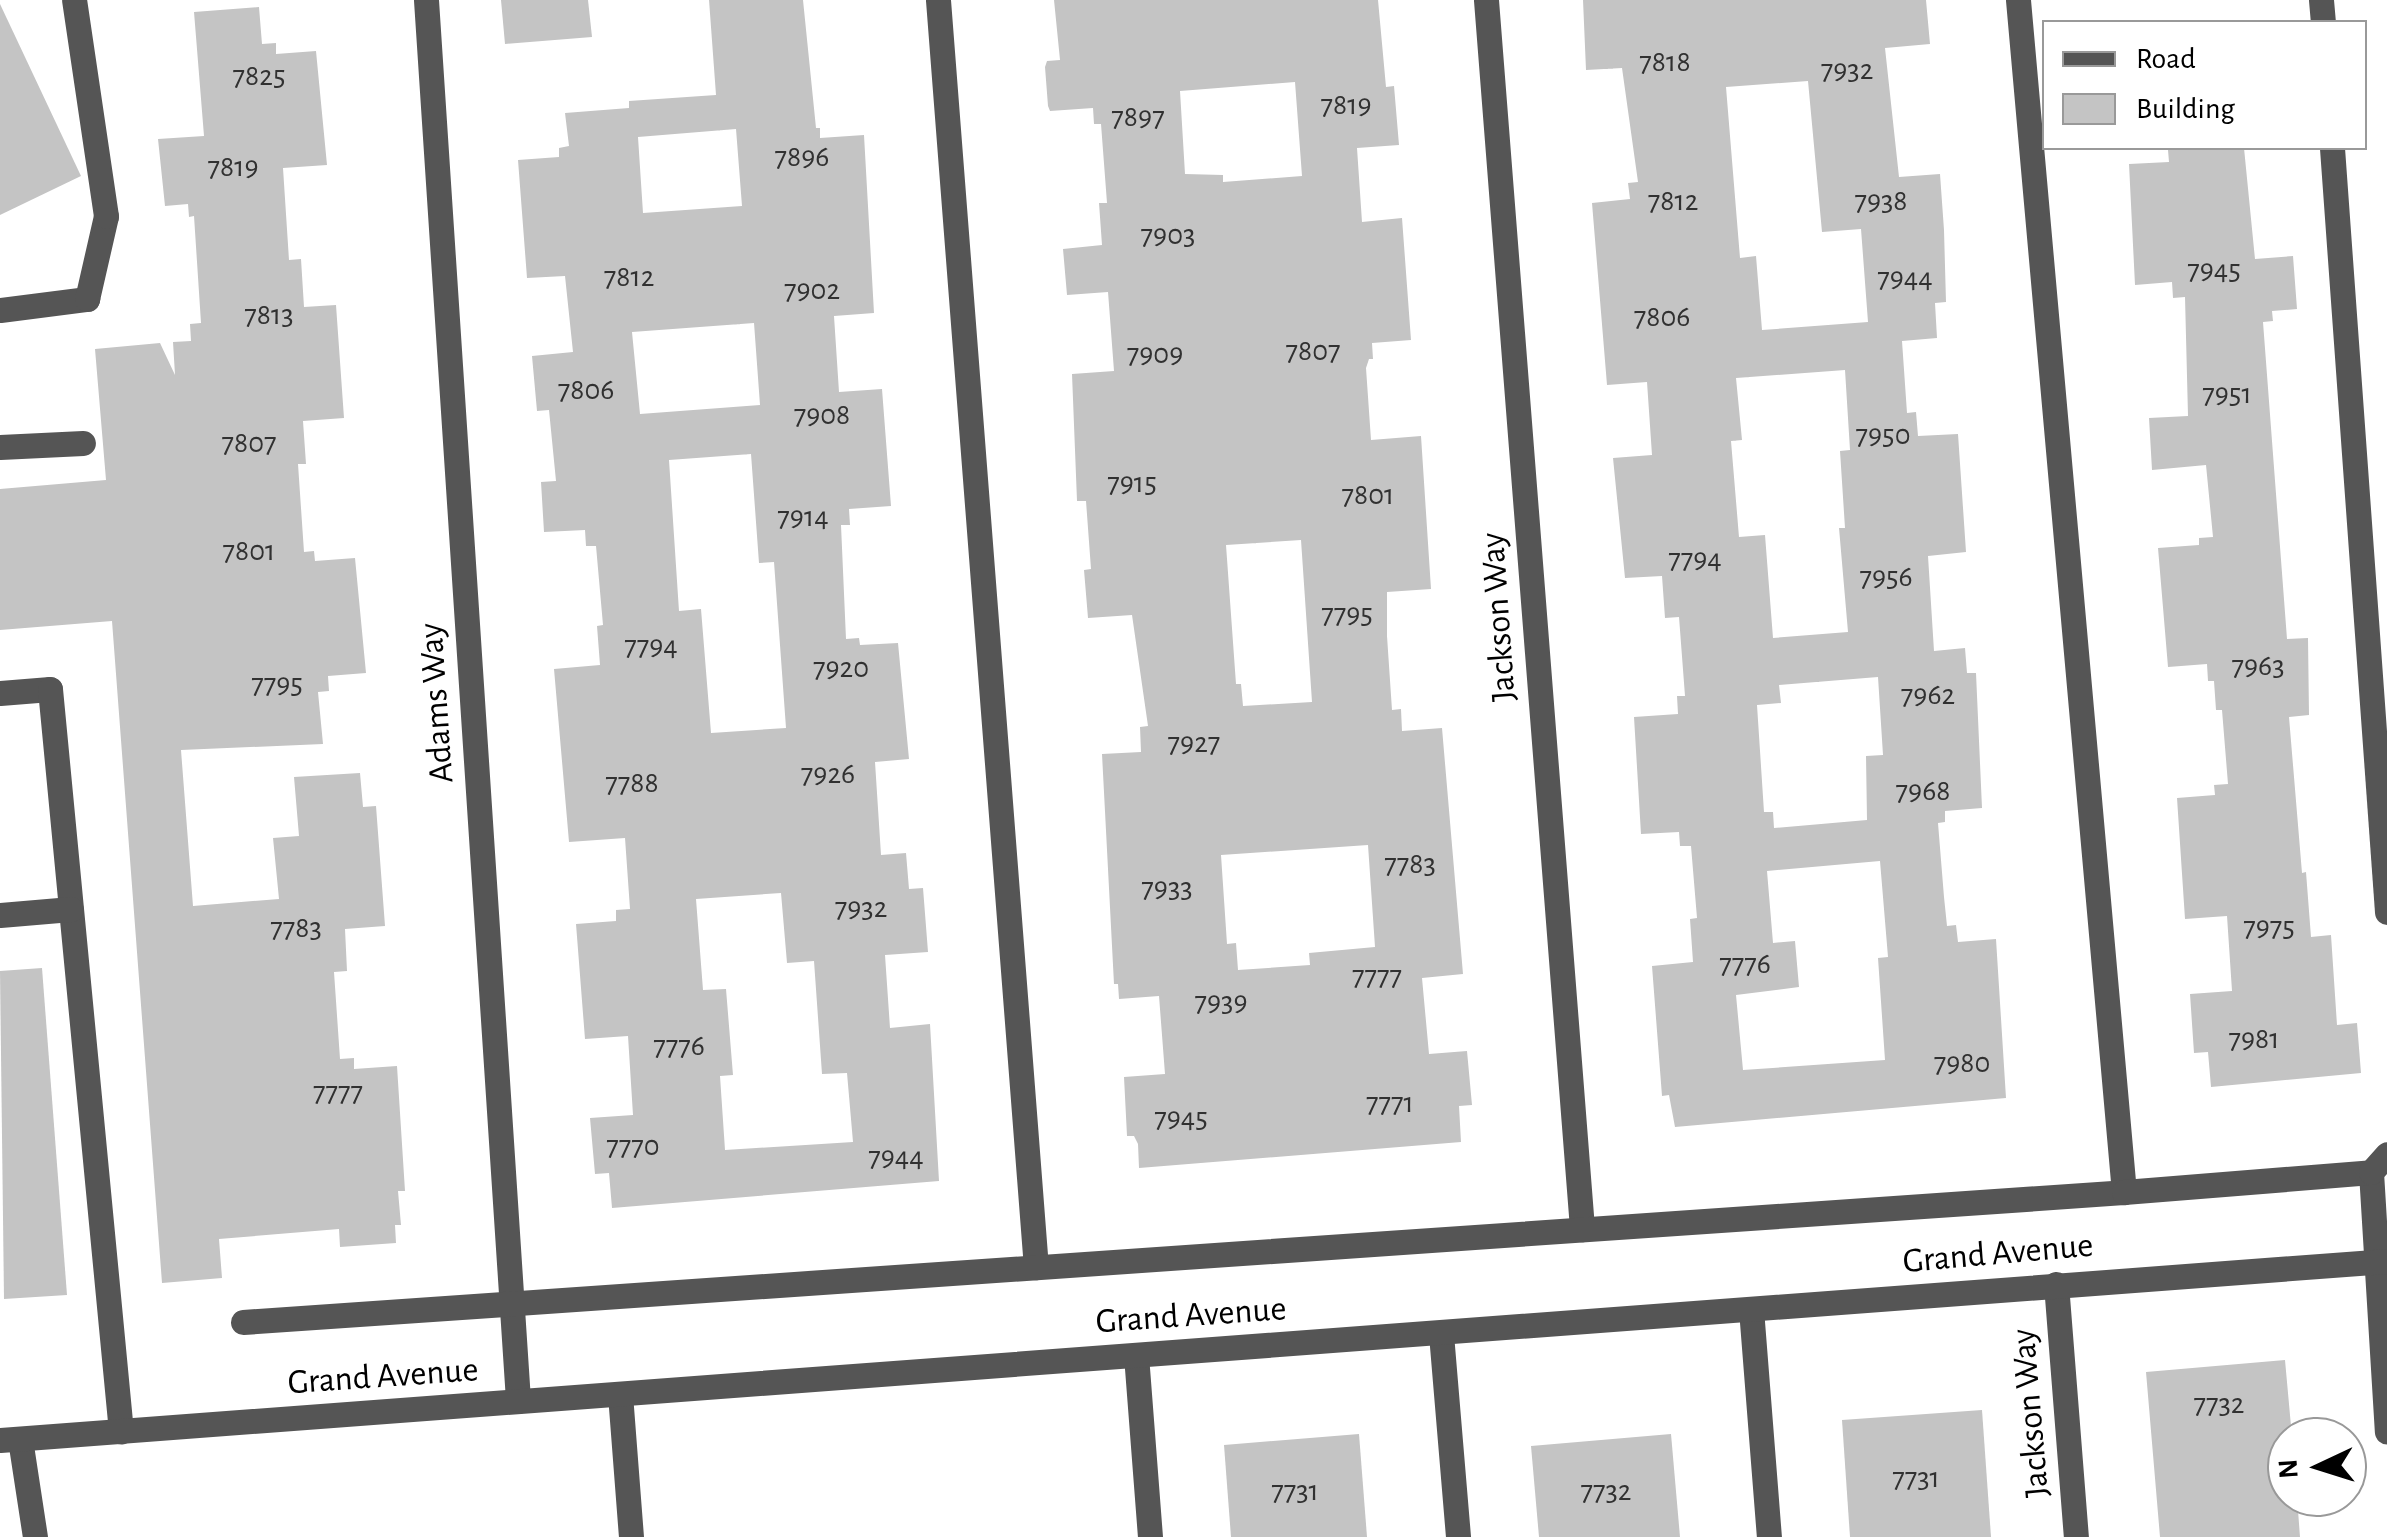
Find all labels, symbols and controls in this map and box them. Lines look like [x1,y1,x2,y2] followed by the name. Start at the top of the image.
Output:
[2042,20,2367,150] legend
[1639,44,1691,80] house number: 7818
[2136,44,2196,74] text: Road
[1821,52,1873,88] house number: 7932
[233,58,285,94] house number: 7825
[1320,87,1372,123] house number: 7819
[2136,94,2235,124] text: Building
[1111,99,1165,135] house number: 7897
[775,139,829,175] house number: 7896
[207,149,259,185] house number: 7819
[1648,183,1698,219] house number: 7812
[1854,183,1908,219] house number: 7938
[1141,217,1195,253] house number: 7903
[2187,252,2241,288] house number: 7945
[604,259,654,295] house number: 7812
[1877,260,1933,296] house number: 7944
[784,272,840,308] house number: 7902
[244,297,294,333] house number: 7813
[1634,299,1690,335] house number: 7806
[1285,333,1341,369] house number: 7807
[1127,336,1183,372] house number: 7909
[558,372,614,408] house number: 7806
[2202,376,2252,412] house number: 7951
[794,397,850,433] house number: 7908
[1856,417,1910,453] house number: 7950
[221,425,277,461] house number: 7807
[1107,465,1157,501] house number: 7915
[1342,477,1394,513] house number: 7801
[777,499,829,535] house number: 7914
[1472,531,1526,703] street label: Jackson Way
[223,533,275,569] house number: 7801
[1668,541,1722,577] house number: 7794
[1859,559,1913,595] house number: 7956
[1321,596,1373,632] house number: 7795
[410,622,464,784] street label: Adams Way
[624,628,678,664] house number: 7794
[2231,648,2285,684] house number: 7963
[813,650,869,686] house number: 7920
[251,666,303,702] house number: 7795
[1901,677,1955,713] house number: 7962
[1168,725,1220,761] house number: 7927
[801,756,855,792] house number: 7926
[605,765,659,801] house number: 7788
[1896,773,1950,809] house number: 7968
[1384,846,1436,882] house number: 7783
[1141,870,1193,906] house number: 7933
[835,890,887,926] house number: 7932
[2243,909,2295,945] house number: 7975
[270,910,322,946] house number: 7783
[1719,946,1771,982] house number: 7776
[1352,958,1402,994] house number: 7777
[1194,984,1248,1020] house number: 7939
[2228,1021,2280,1057] house number: 7981
[653,1028,705,1064] house number: 7776
[1934,1045,1990,1081] house number: 7980
[313,1074,363,1110] house number: 7777
[1366,1085,1414,1121] house number: 7771
[1154,1100,1208,1136] house number: 7945
[606,1128,660,1164] house number: 7770
[868,1139,924,1175] house number: 7944
[1901,1225,2095,1283] street label: Grand Avenue
[1094,1288,1288,1344] street label: Grand Avenue
[2003,1327,2059,1499] street label: Jackson Way
[286,1349,480,1405] street label: Grand Avenue
[2193,1386,2245,1422] house number: 7732
[2267,1417,2367,1517] north arrow
[2274,1458,2304,1480] text: N
[1892,1460,1940,1496] house number: 7731
[1271,1473,1319,1509] house number: 7731
[1580,1473,1632,1509] house number: 7732

